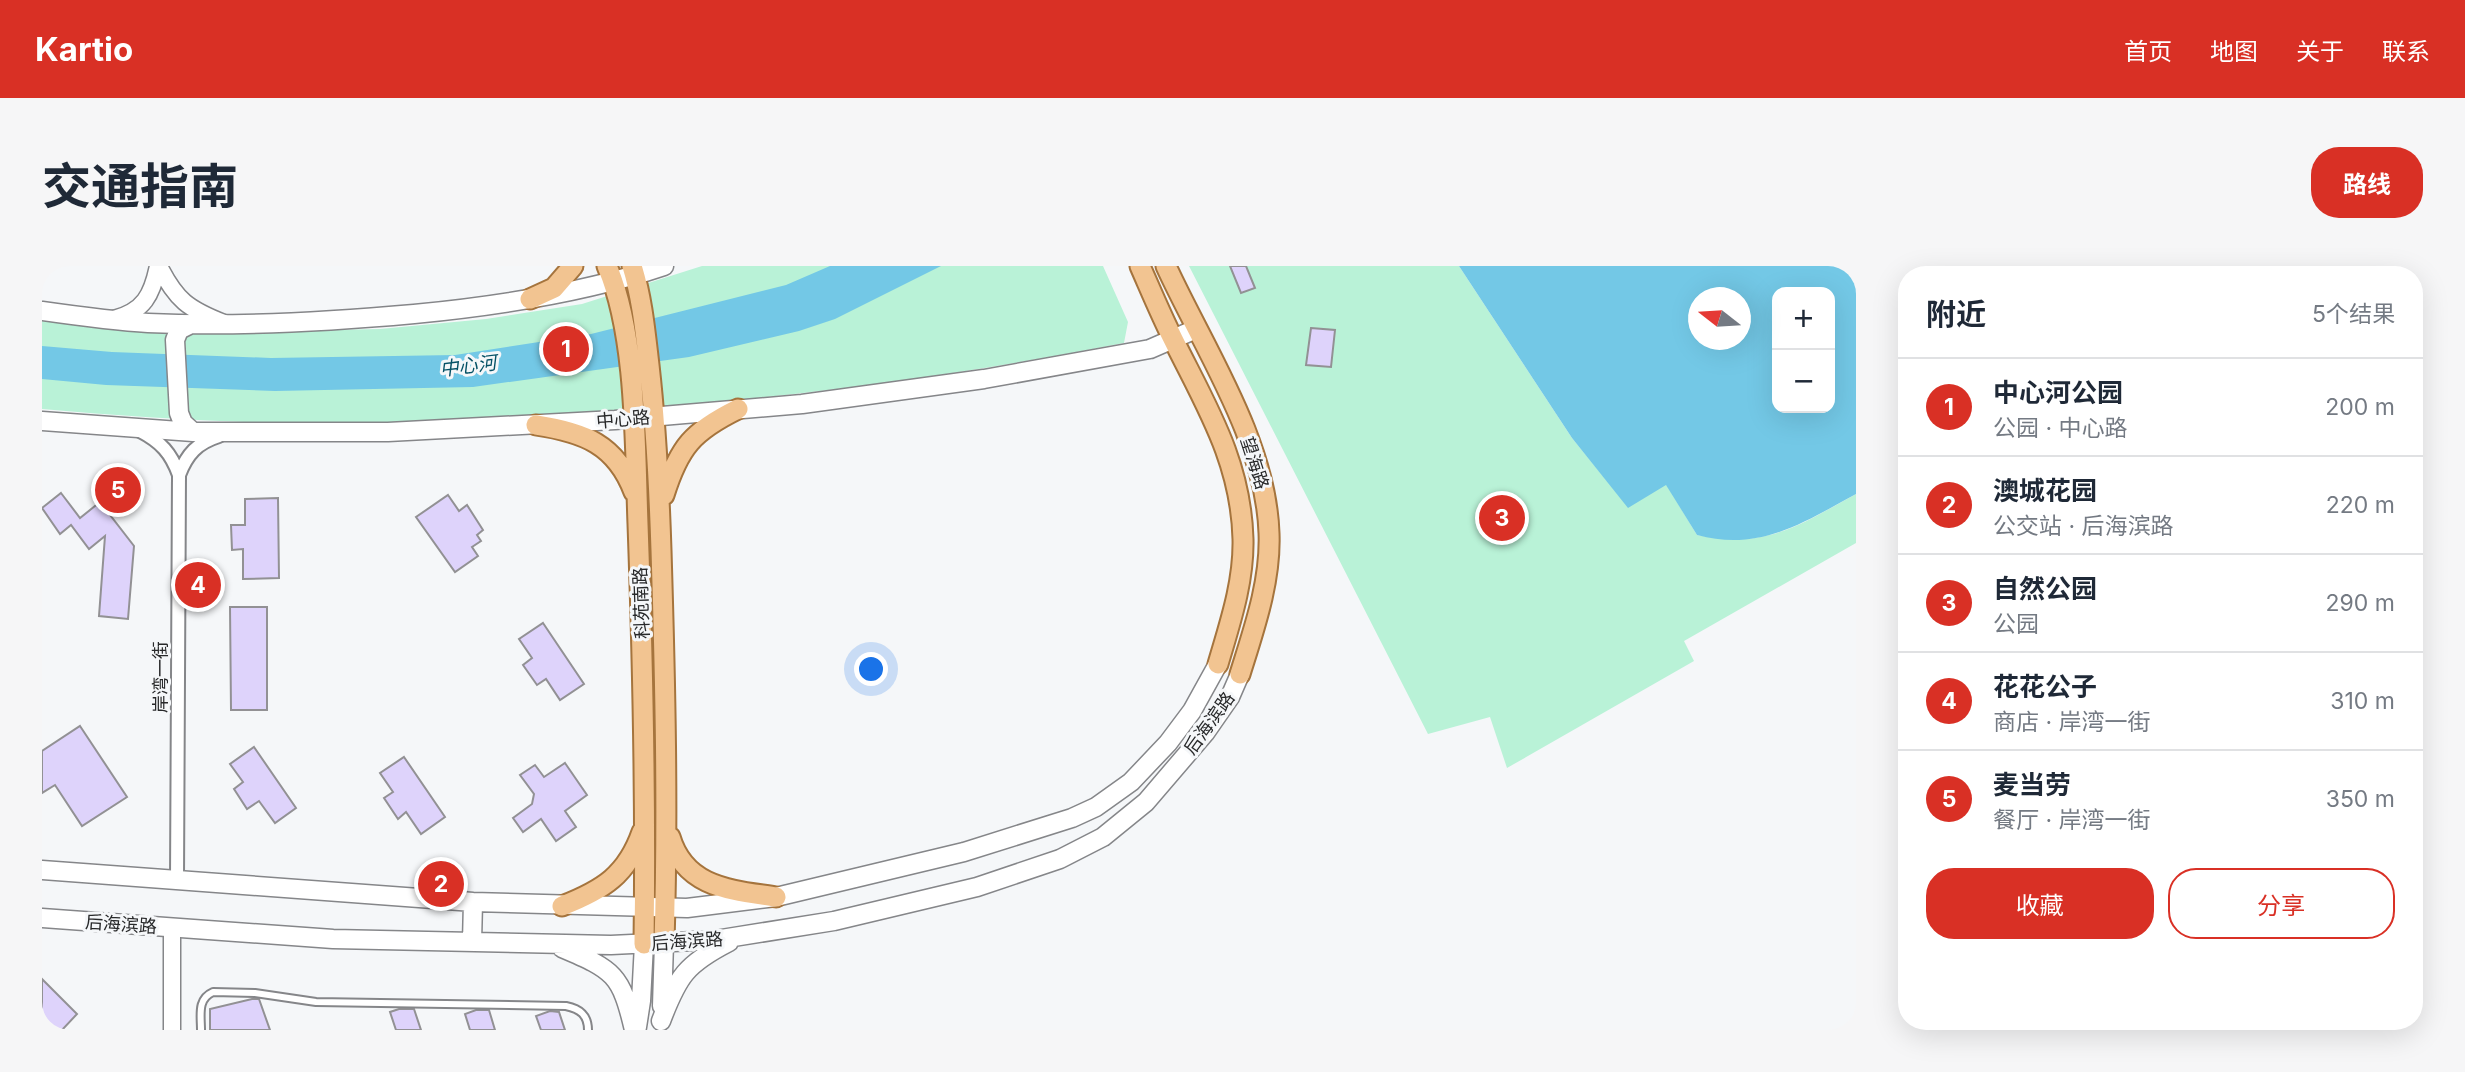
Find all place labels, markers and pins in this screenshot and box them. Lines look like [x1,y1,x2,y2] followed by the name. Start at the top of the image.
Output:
[543,323,589,375] pin: 1
[95,464,141,516] pin: 5
[1479,492,1525,544] pin: 3
[175,559,221,611] pin: 4
[418,858,464,910] pin: 2

